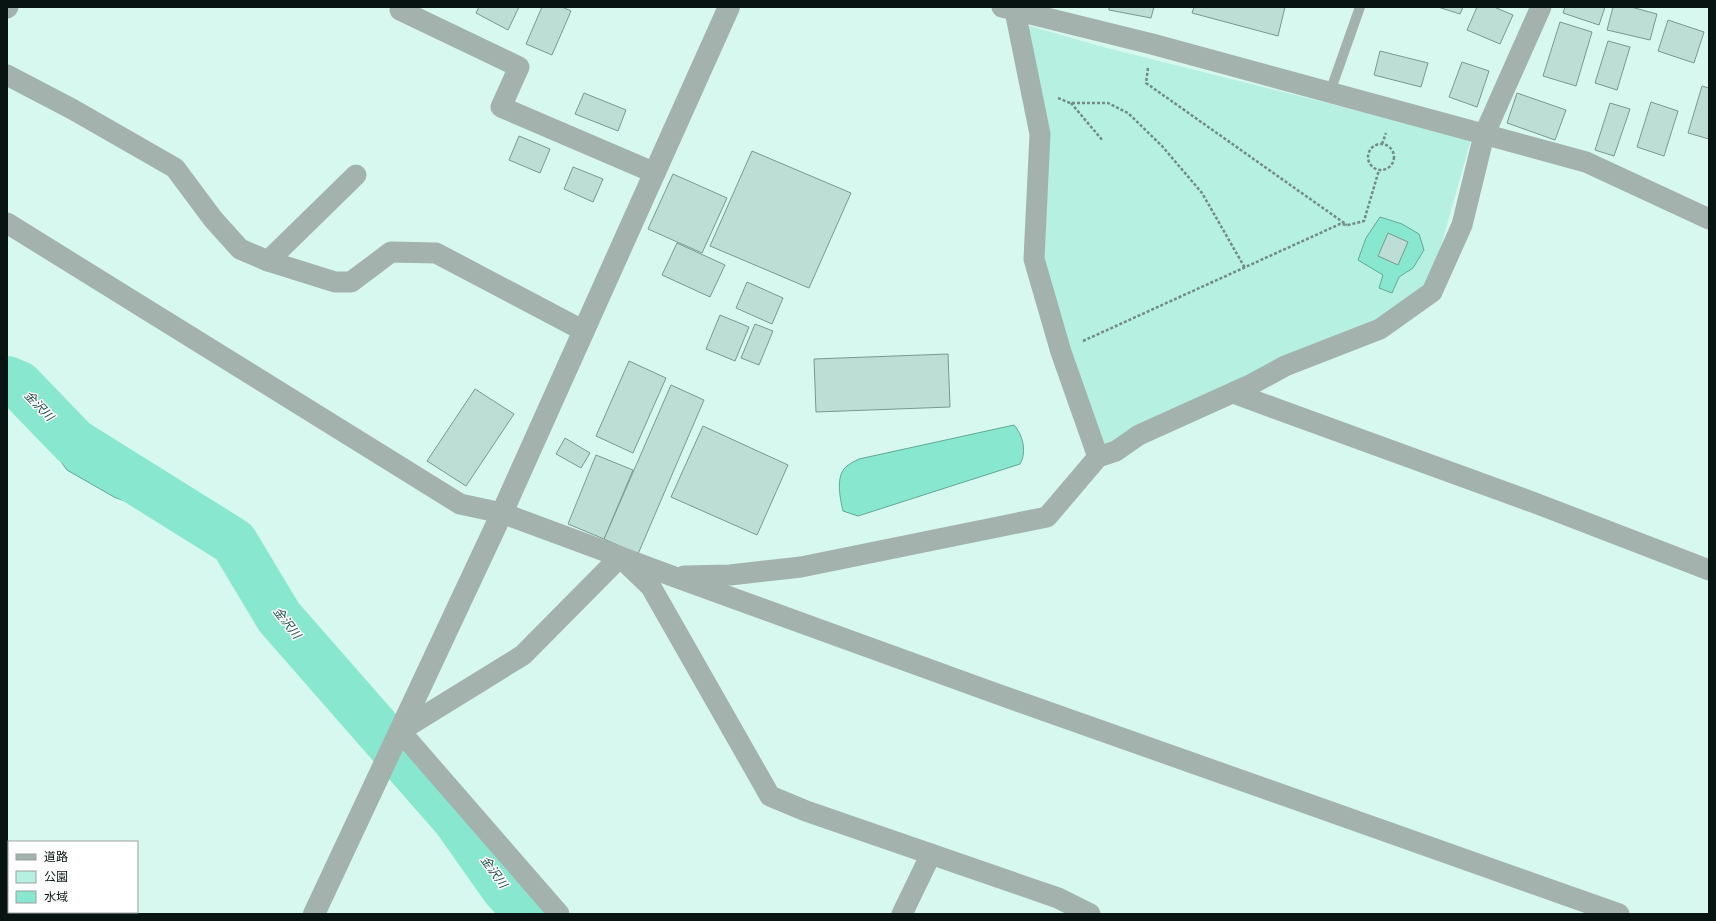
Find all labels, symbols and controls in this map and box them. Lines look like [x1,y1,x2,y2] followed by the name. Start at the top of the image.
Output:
[21,388,58,425] water label: 金沢川
[270,605,305,643] water label: 金沢川
[8,841,138,913] legend
[44,850,68,864] text: 道路
[478,853,511,892] water label: 金沢川
[44,870,68,884] text: 公園
[44,890,68,904] text: 水域

